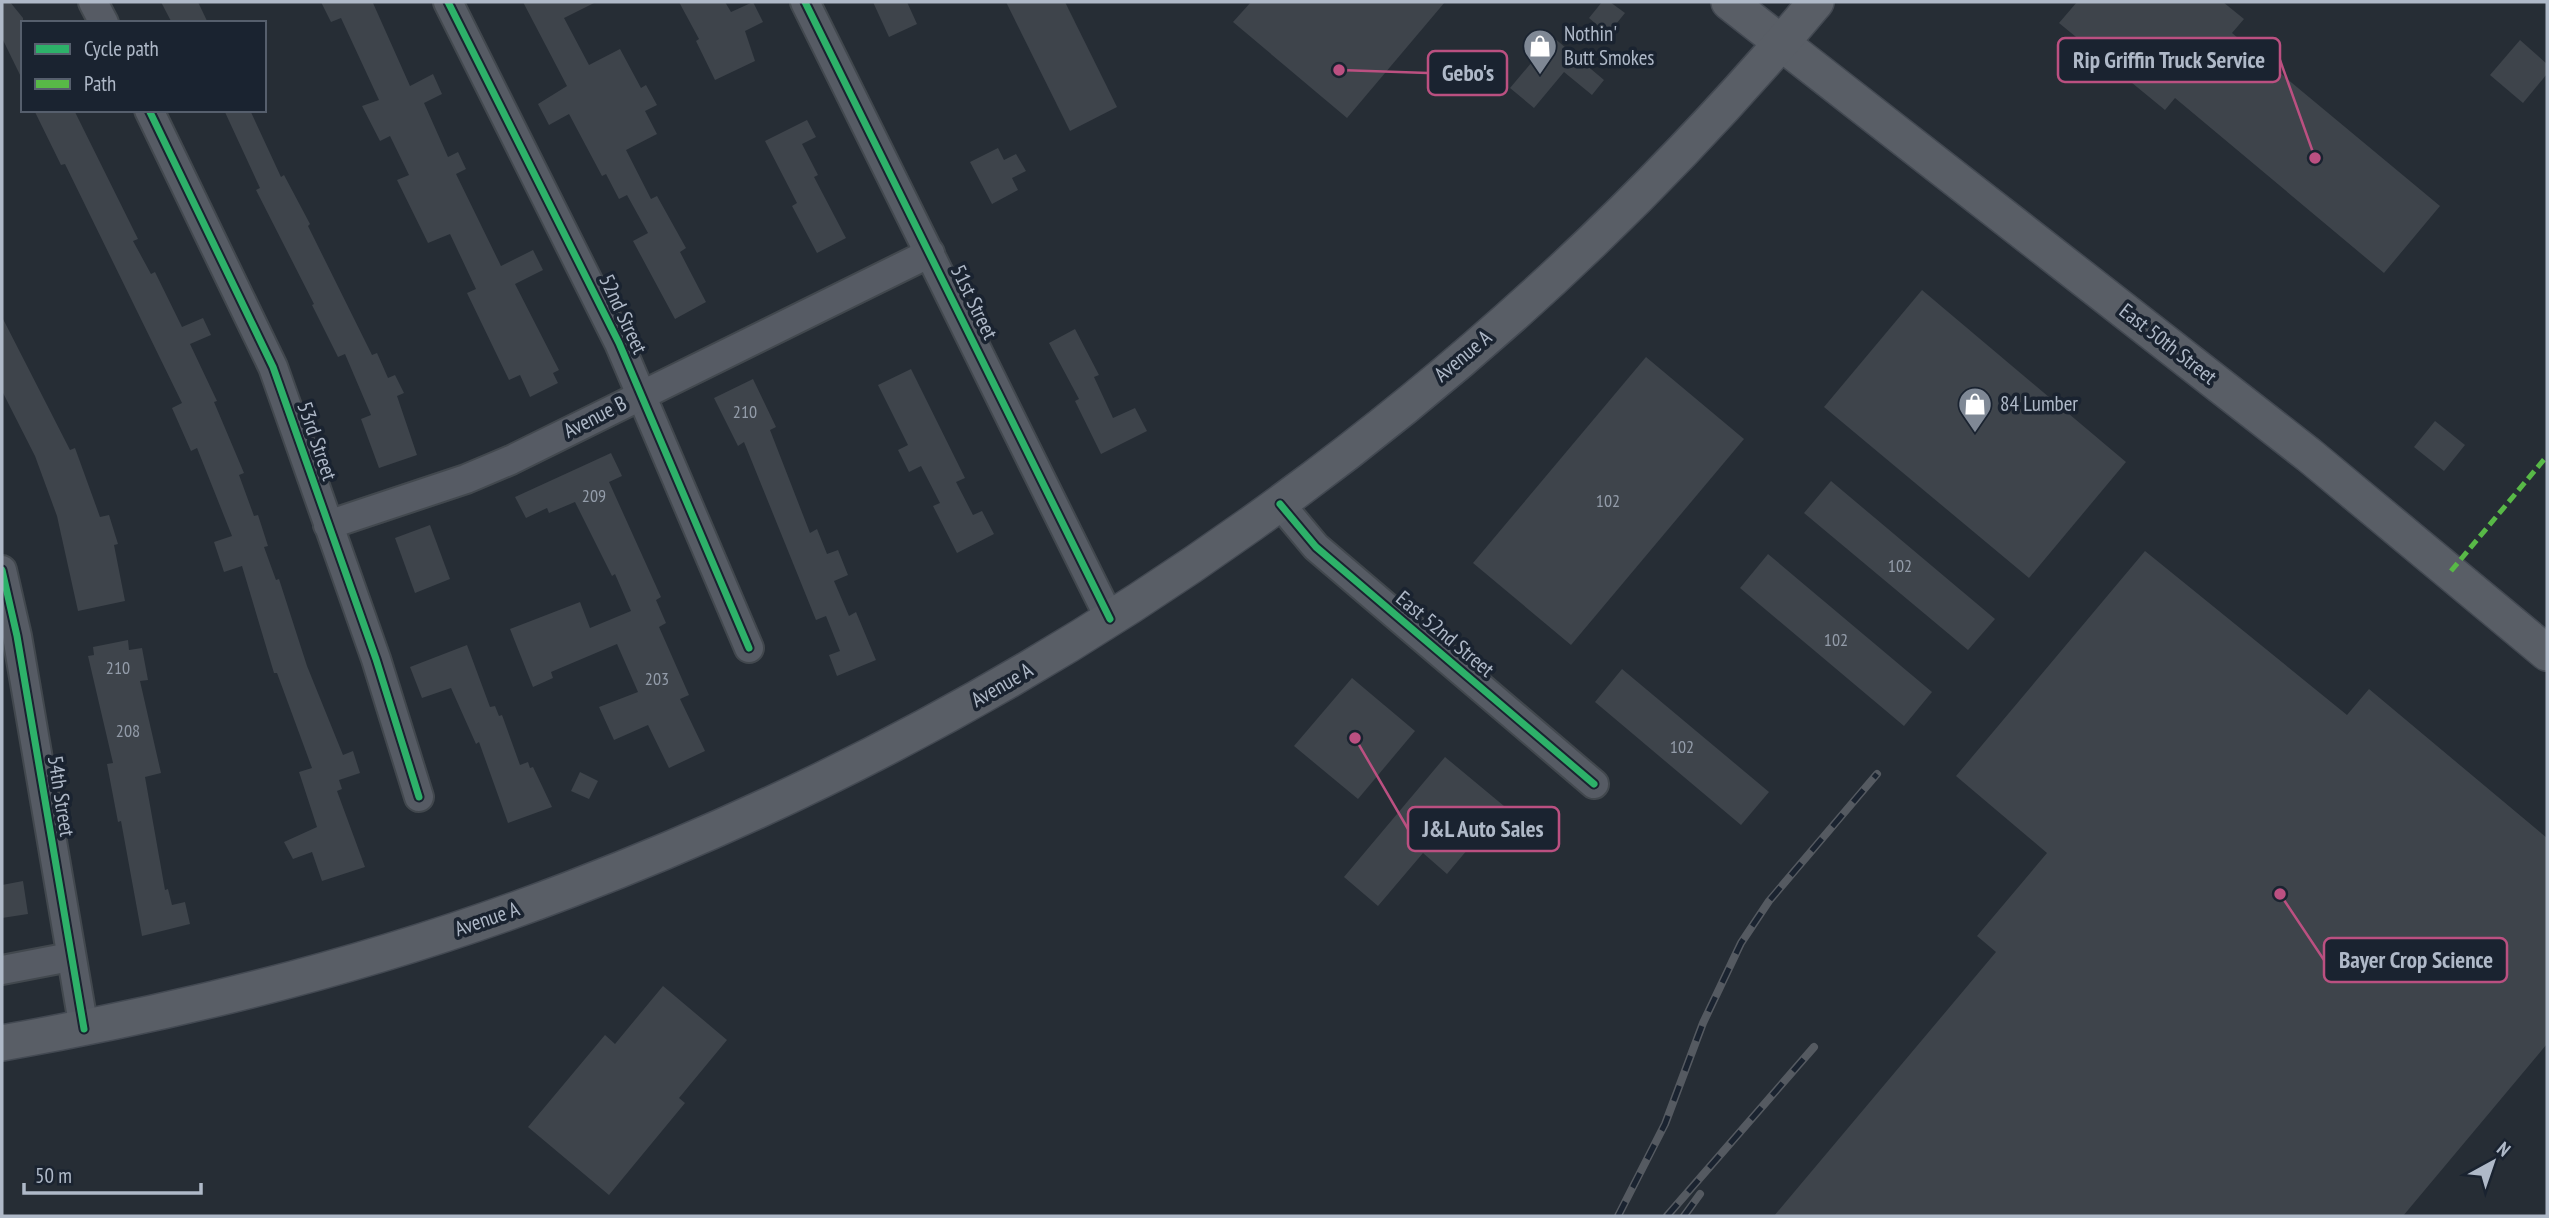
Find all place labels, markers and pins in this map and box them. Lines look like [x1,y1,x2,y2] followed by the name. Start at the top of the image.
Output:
[1564,20,1654,71] place label: Nothin' Butt Smokes
[1521,27,1559,76] shop icon: Nothin' Butt Smokes
[2058,38,2280,82] callout: Rip Griffin Truck Service
[1428,51,1507,95] callout: Gebo's
[1956,385,1994,434] shop icon: 84 Lumber
[2000,390,2078,417] place label: 84 Lumber
[1408,807,1559,851] callout: J&L Auto Sales
[2324,938,2507,982] callout: Bayer Crop Science

